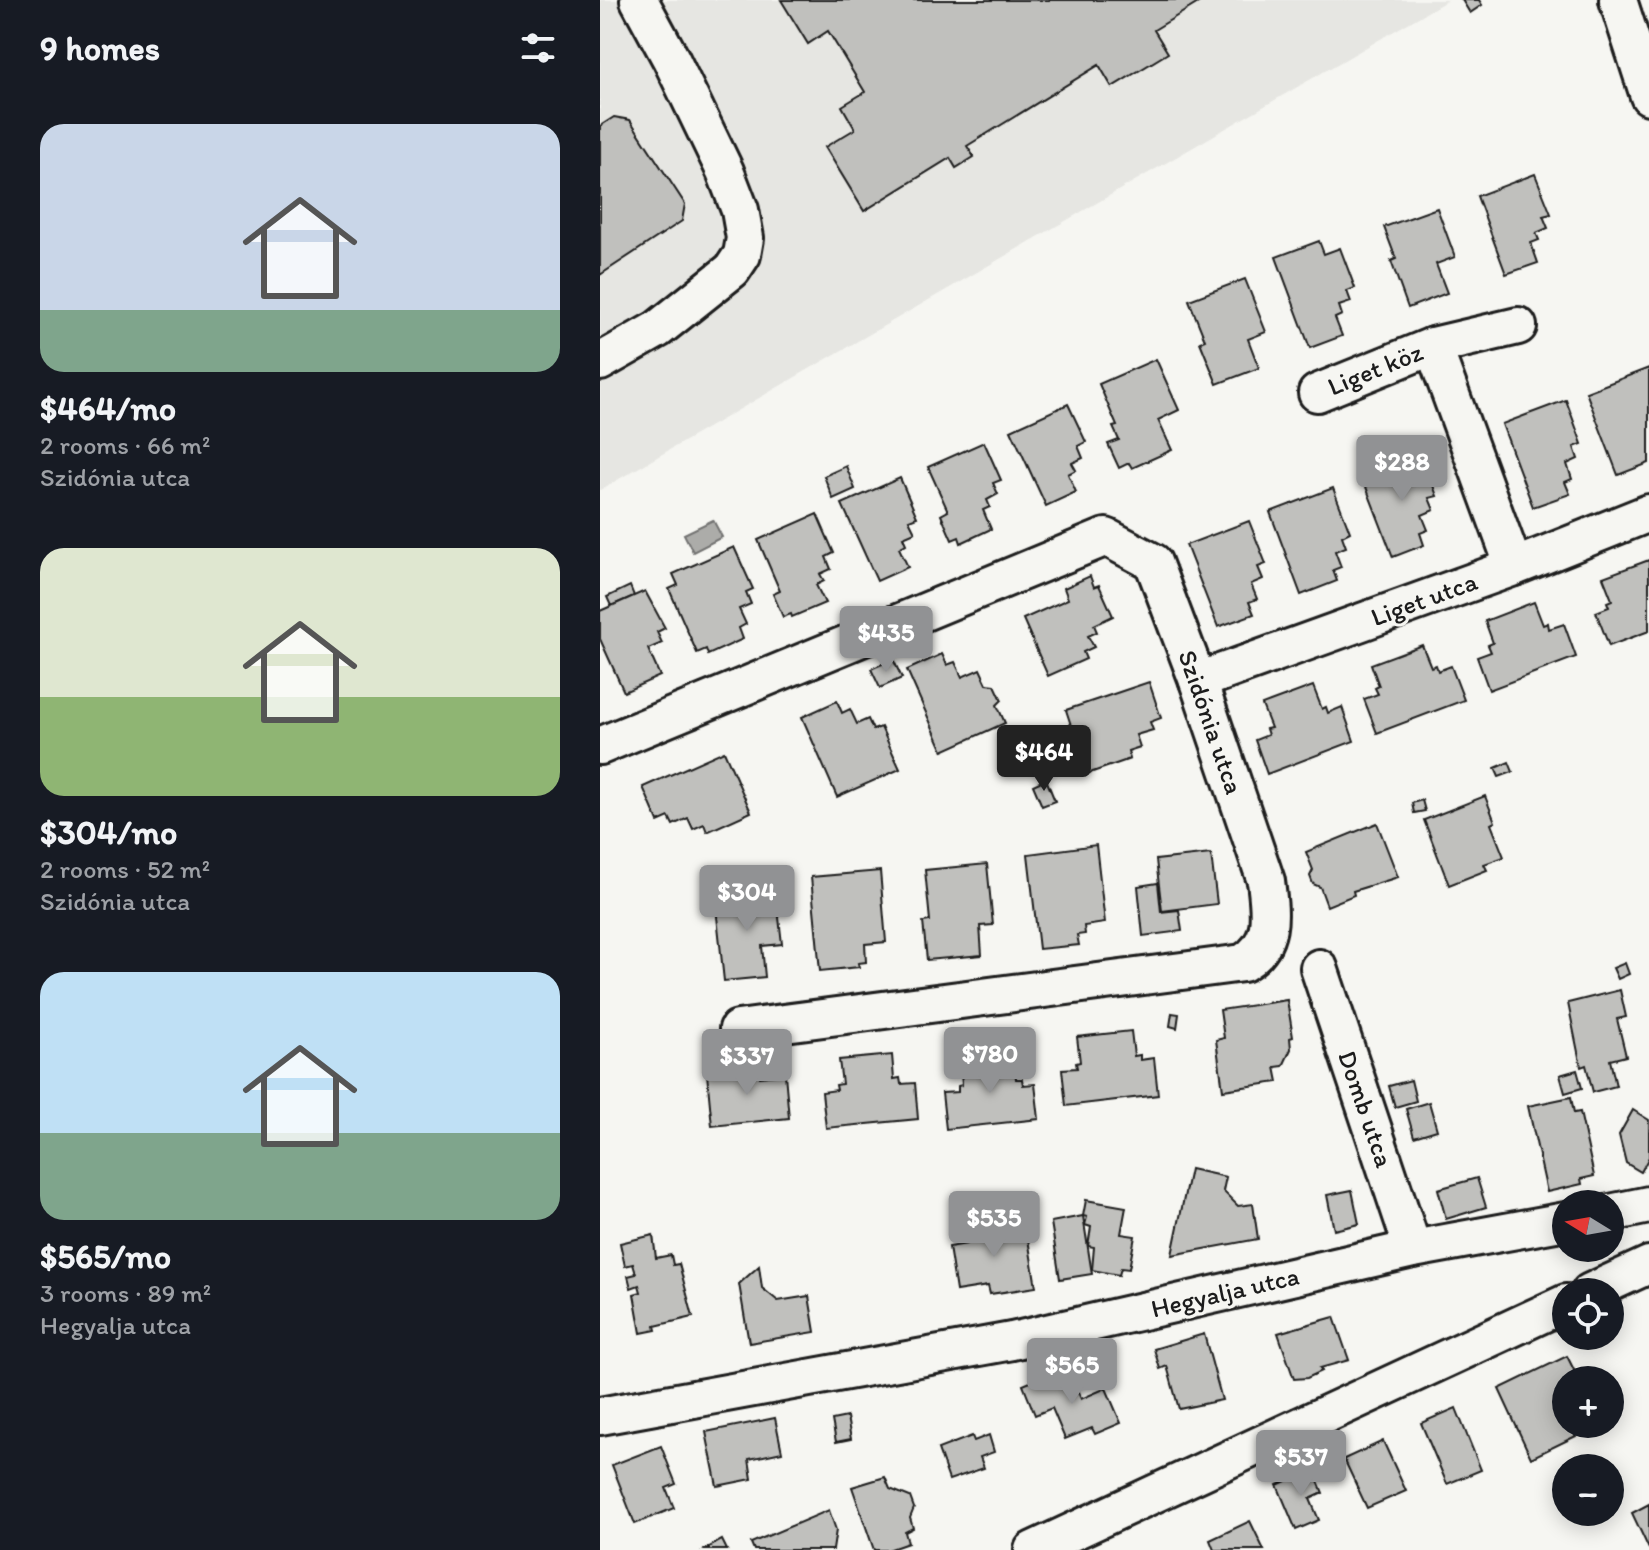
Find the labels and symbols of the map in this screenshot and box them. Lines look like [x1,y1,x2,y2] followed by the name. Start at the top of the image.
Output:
[1323,336,1427,402] street label: Liget köz
[1355,435,1449,503] pin: $288
[1366,565,1482,633] street label: Liget utca
[839,606,933,674] pin: $435
[1171,646,1251,798] street label: Szidónia utca
[997,725,1091,793] pin: $464
[700,865,794,933] pin: $304
[943,1027,1037,1095] pin: $780
[700,1029,794,1097] pin: $337
[1331,1046,1401,1172] street label: Domb utca
[1552,1190,1624,1262] north arrow
[947,1191,1041,1259] pin: $535
[1148,1259,1302,1325] street label: Hegyalja utca
[1025,1338,1119,1406] pin: $565
[1254,1430,1348,1498] pin: $537

